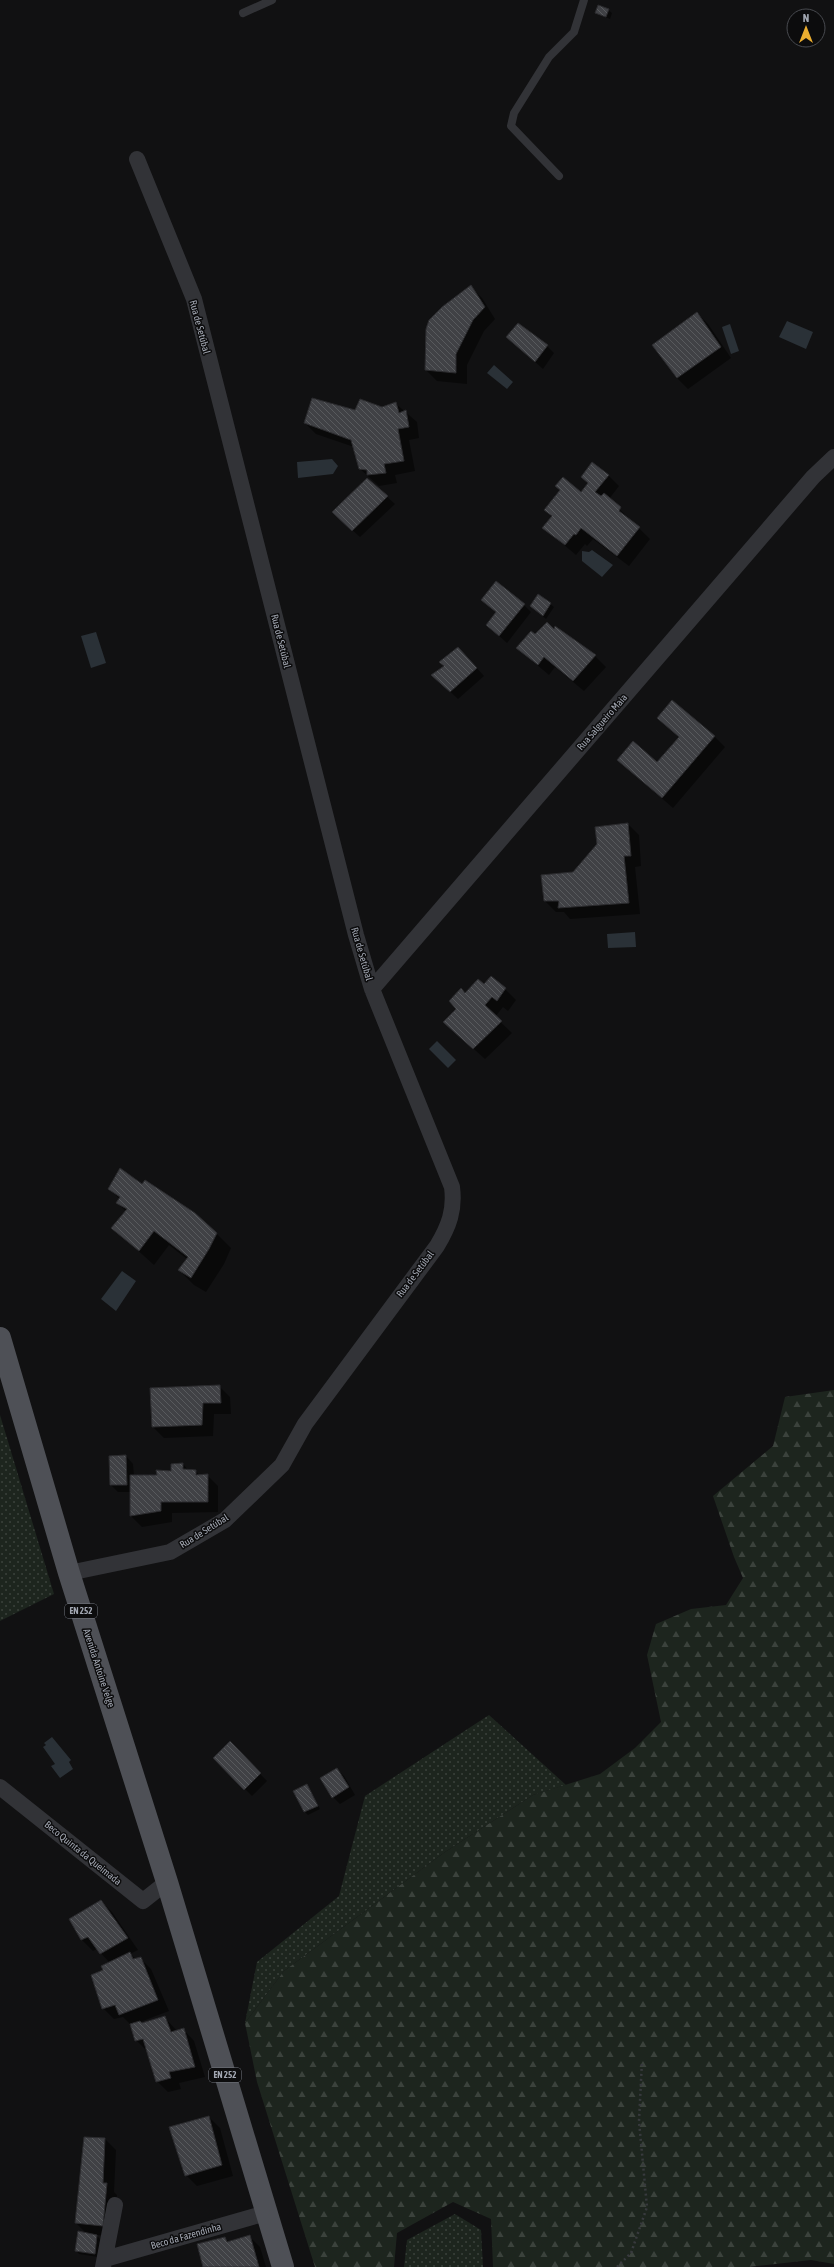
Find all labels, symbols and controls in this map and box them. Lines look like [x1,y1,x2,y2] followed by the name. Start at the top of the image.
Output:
[786,8,826,48] north arrow
[803,12,809,24] text: N
[188,299,213,355] street label: Rua de Setúbal
[269,613,293,669] street label: Rua de Setúbal
[575,692,630,752] street label: Rua Salgueiro Maia
[349,926,375,982] street label: Rua de Setúbal
[394,1248,436,1299] street label: Rua de Setúbal
[178,1512,231,1550] street label: Rua de Setúbal
[65,1604,97,1618] road number: EN 252
[81,1627,117,1709] street label: Avenida Antoine Velge
[43,1819,124,1887] street label: Beco Quinta da Queimada
[209,2068,241,2082] road number: EN 252
[150,2221,223,2251] street label: Beco da Fazendinha

